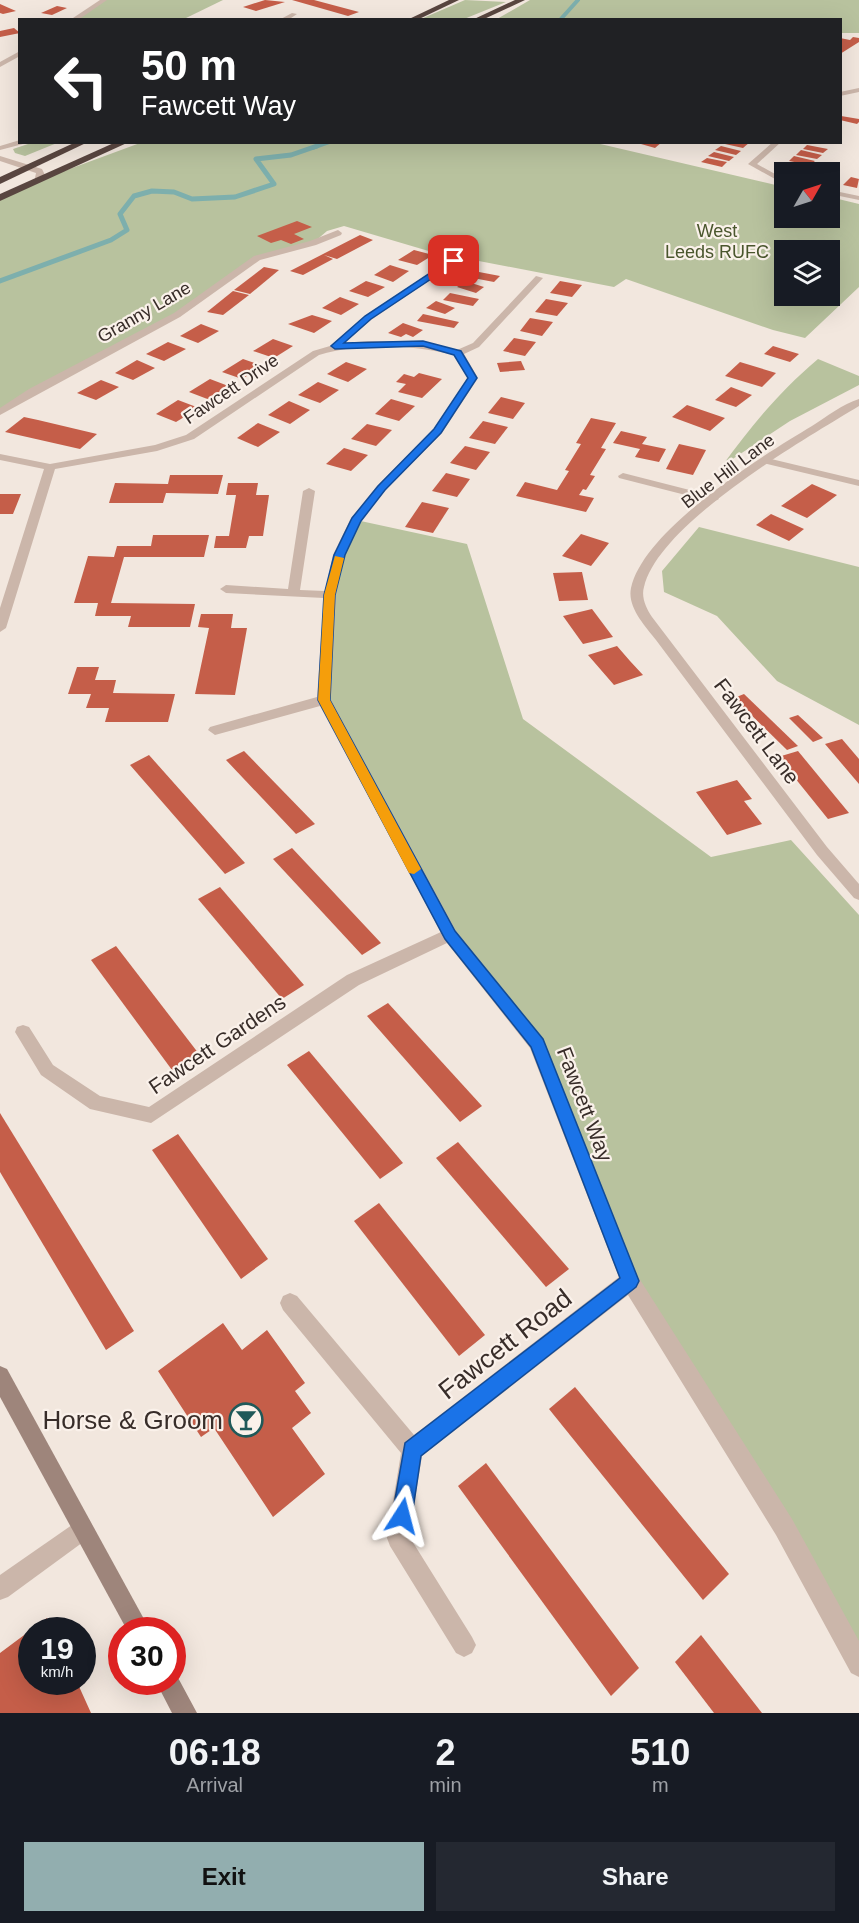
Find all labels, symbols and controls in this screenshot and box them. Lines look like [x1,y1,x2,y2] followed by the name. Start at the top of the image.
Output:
[42,42,120,120] icon: left
[141,42,237,89] text: 50 m
[141,91,296,121] text: Fawcett Way
[774,162,840,228] north arrow
[774,162,840,306] map controls
[665,221,769,262] park label: West Leeds RUFC
[428,235,479,286] pin
[774,240,840,306] button: layers
[437,244,470,277] icon: arrive
[94,277,194,347] street label: Granny Lane
[180,350,282,428] street label: Fawcett Drive
[678,430,778,512] street label: Blue Hill Lane
[710,674,804,788] street label: Fawcett Lane
[144,990,290,1098] street label: Fawcett Gardens
[553,1044,618,1165] street label: Fawcett Way
[433,1283,577,1405] street label: Fawcett Road
[228,1402,264,1438] bar icon: Horse & Groom
[42,1405,223,1435] place label: Horse & Groom
[370,1484,434,1548] position arrow
[108,1617,186,1695] speed limit sign: 30
[40,1632,74,1665] text: 19
[41,1663,73,1680] text: km/h
[169,1732,261,1773] text: 06:18
[435,1732,455,1773] text: 2
[630,1732,690,1773] text: 510
[186,1774,243,1796] text: Arrival
[429,1774,462,1796] text: min
[652,1774,669,1796] text: m
[24,1842,424,1911] button: Exit
[436,1842,835,1911] button: Share

